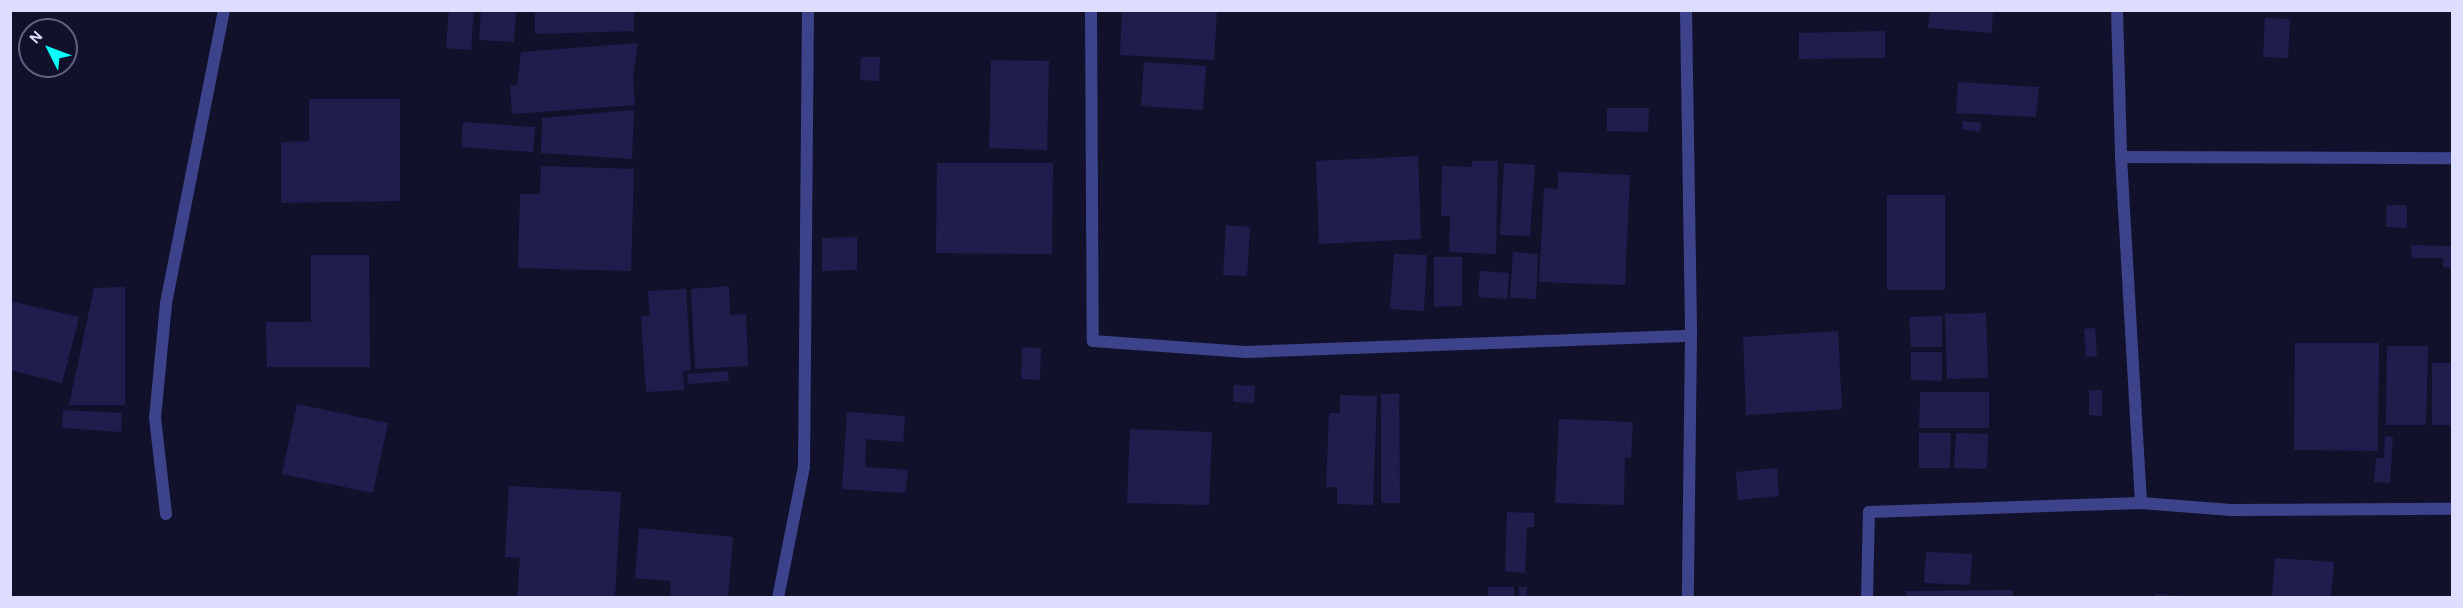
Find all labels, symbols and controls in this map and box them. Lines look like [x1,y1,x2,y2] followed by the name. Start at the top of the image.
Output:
[18,18,78,78] north arrow
[26,28,46,47] text: N

